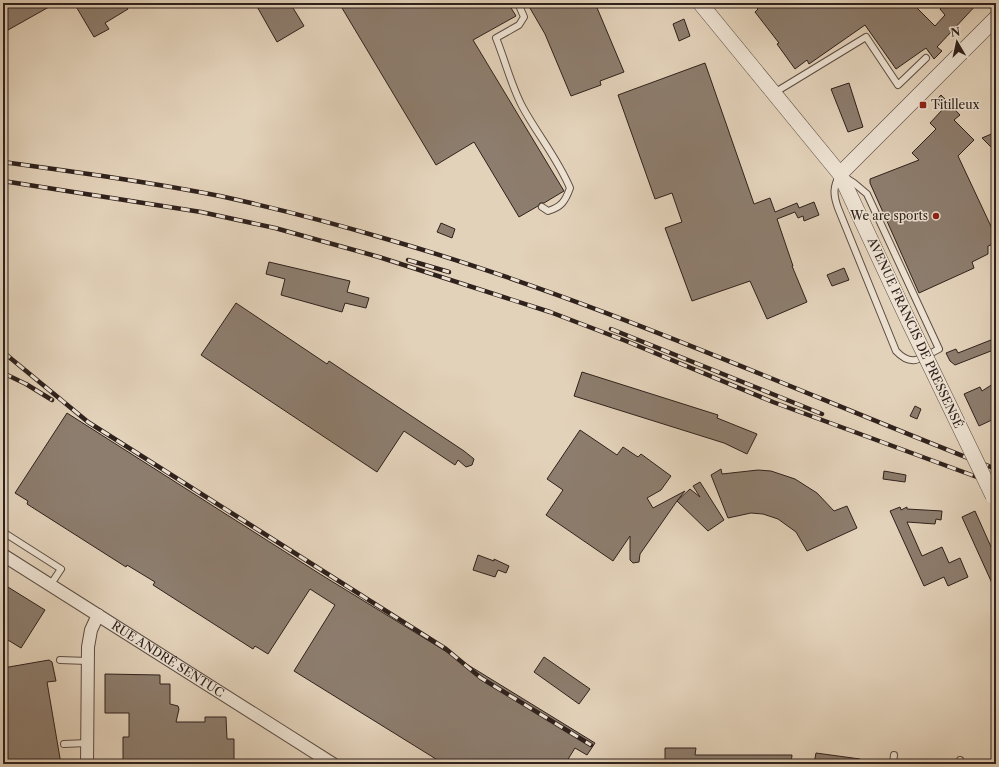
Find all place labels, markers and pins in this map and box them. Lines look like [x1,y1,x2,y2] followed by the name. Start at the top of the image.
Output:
[931,97,980,112] place label: Titilleux
[918,100,928,110] marker: Titilleux
[849,208,928,223] place label: We are sports
[931,211,941,221] marker: We are sports

